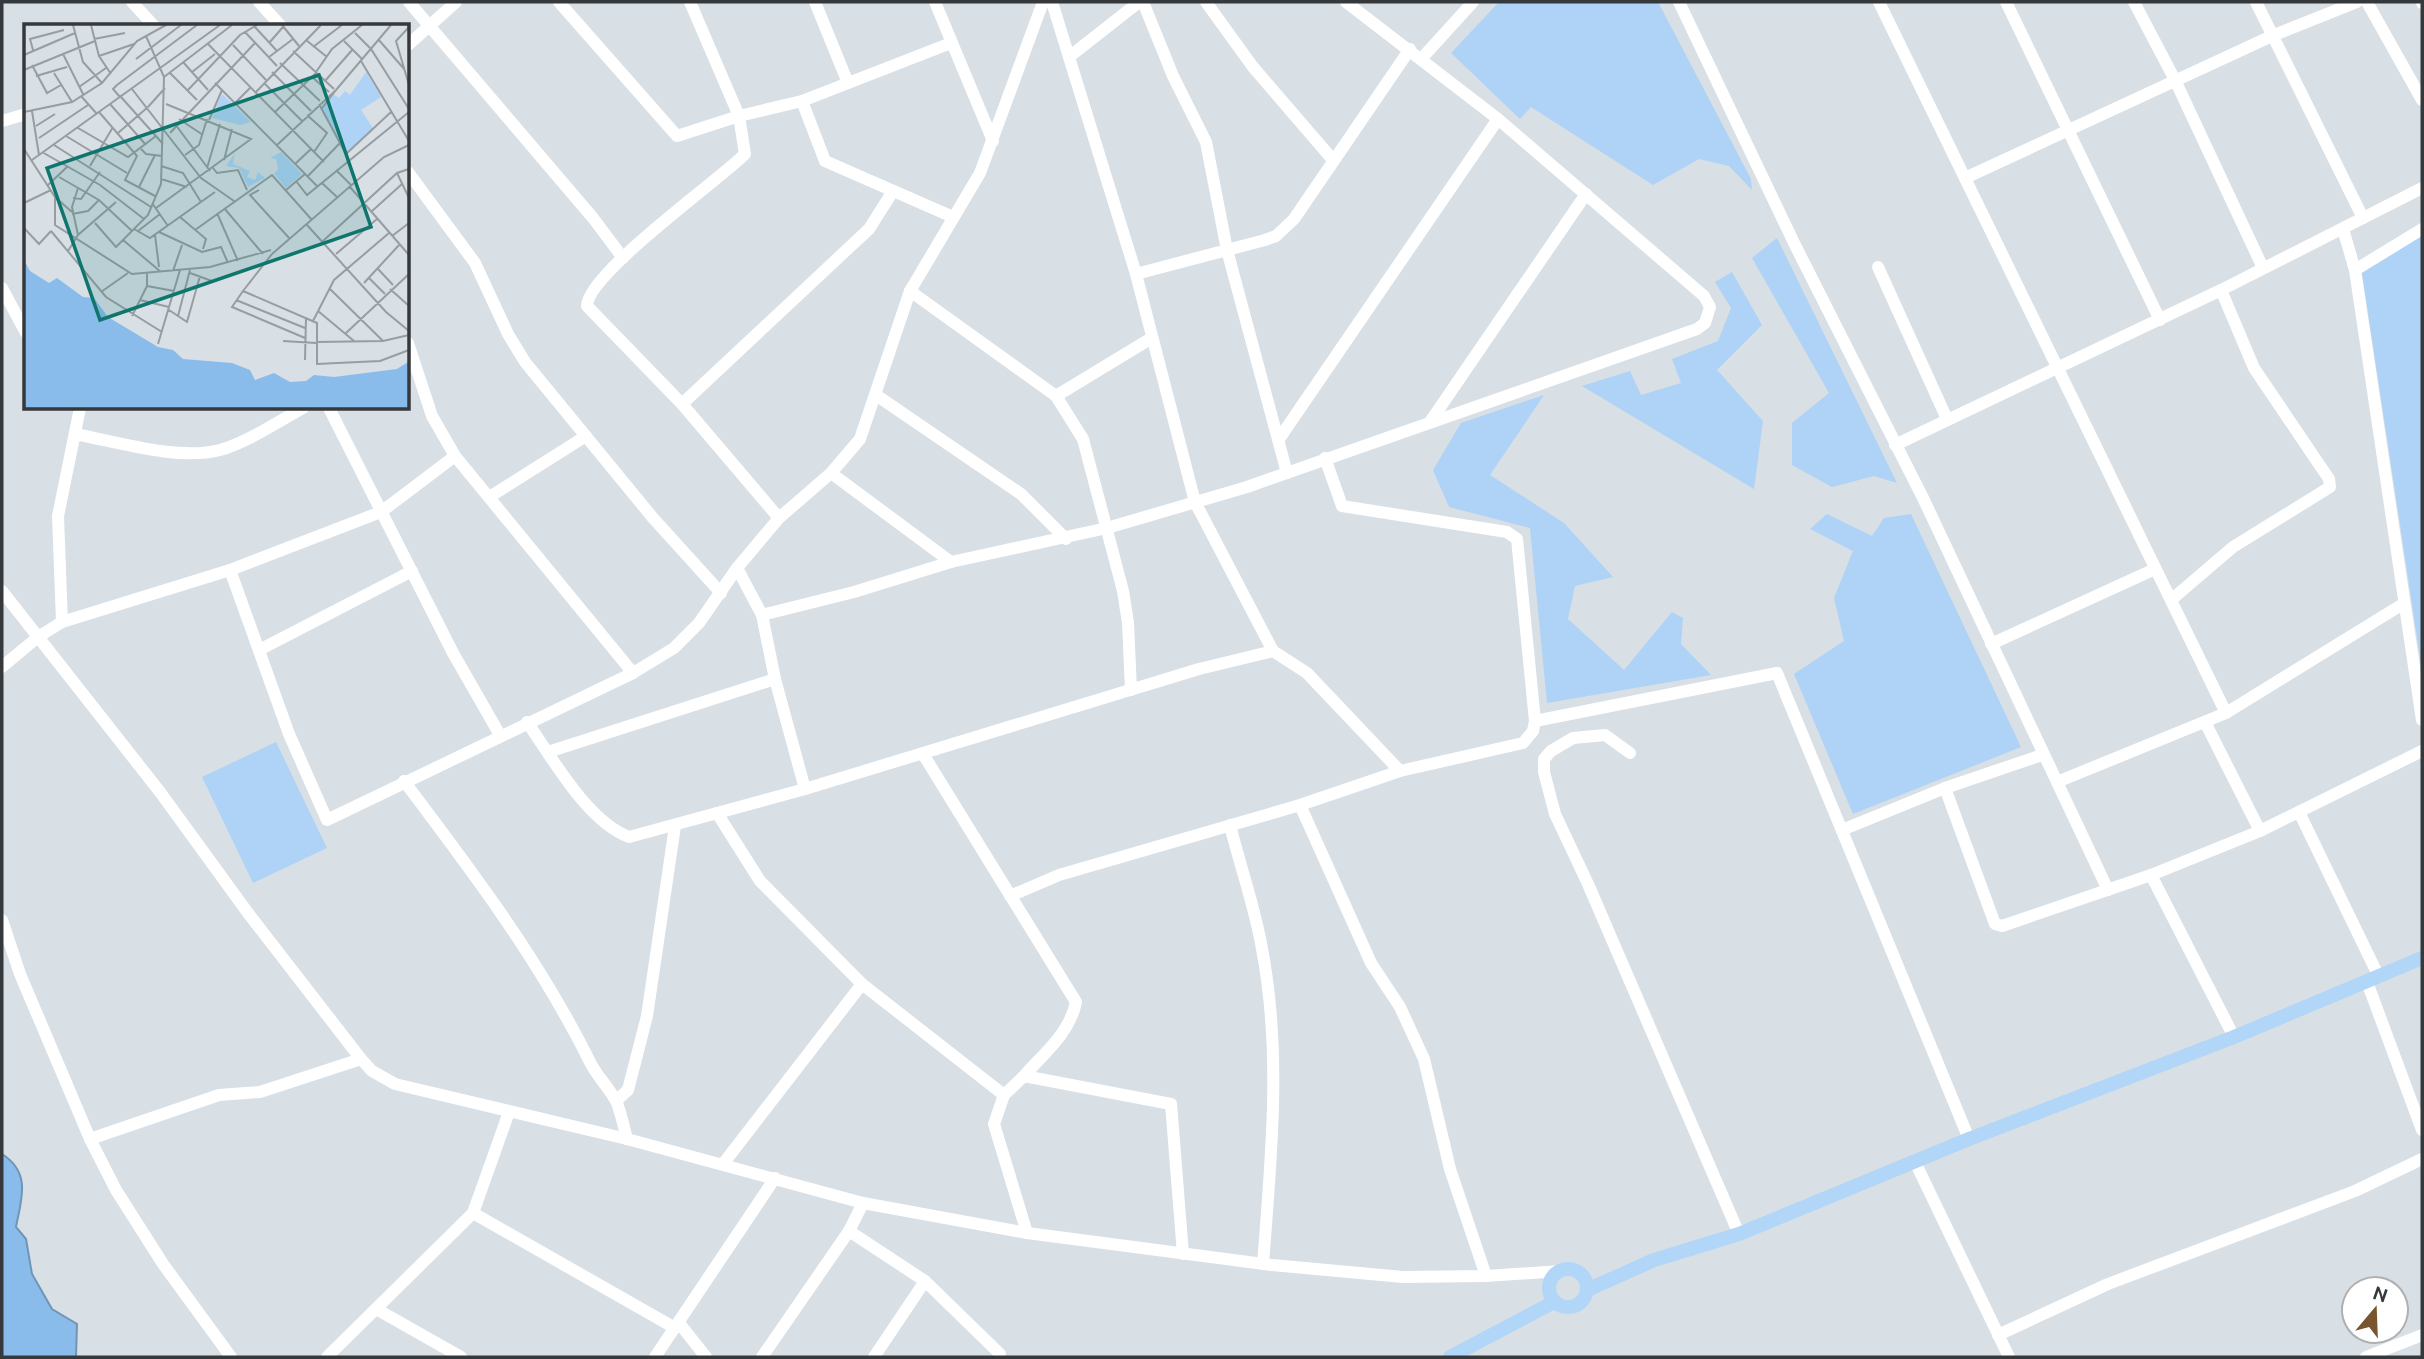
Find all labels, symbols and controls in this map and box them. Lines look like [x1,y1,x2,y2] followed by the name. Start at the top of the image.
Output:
[24,24,410,410] inset map
[2340,1275,2410,1345] north arrow
[2370,1281,2391,1307] text: N

